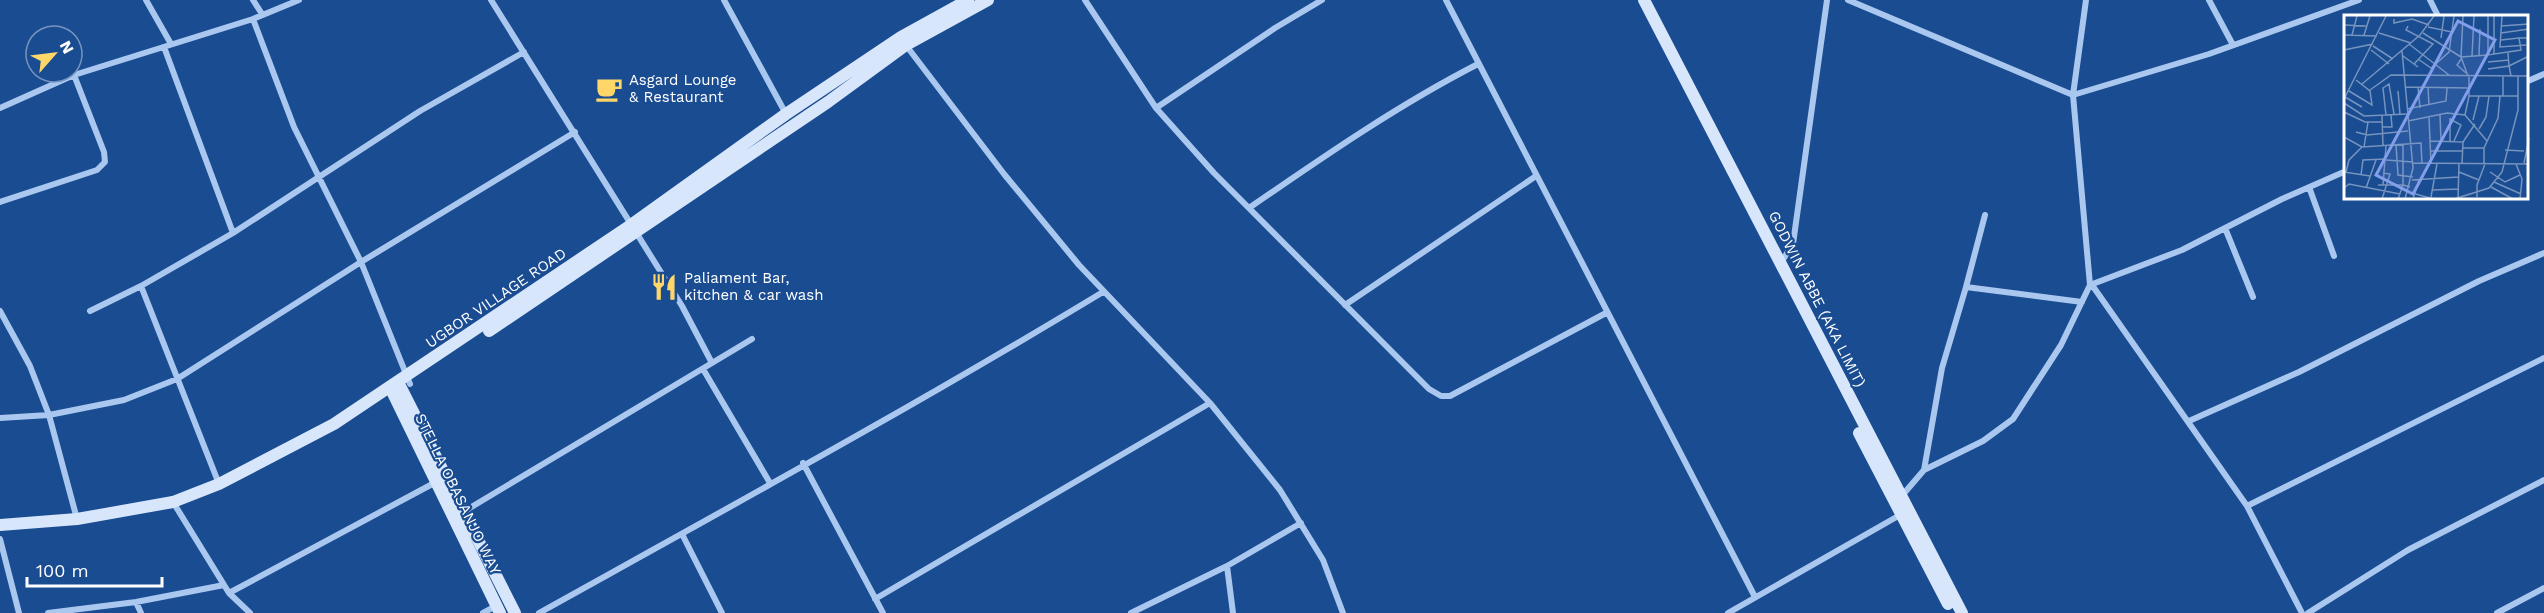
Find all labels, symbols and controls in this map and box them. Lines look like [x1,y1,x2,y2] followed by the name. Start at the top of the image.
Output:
[2344,15,2529,200] inset map
[24,24,84,84] north arrow
[56,37,78,57] text: N
[629,71,737,106] place label: Asgard Lounge & Restaurant
[594,74,624,104] cafe icon: Asgard Lounge & Restaurant
[1765,208,1869,390] street label: GODWIN ABBE (AKA LIMIT)
[422,244,570,352] street label: UGBOR VILLAGE ROAD
[684,269,824,304] place label: Paliament Bar, kitchen & car wash
[649,272,679,302] restaurant icon: Paliament Bar, kitchen & car wash
[411,411,505,578] street label: STELLA OBASANJO WAY
[27,550,162,588] scale bar
[36,560,89,581] text: 100 m

